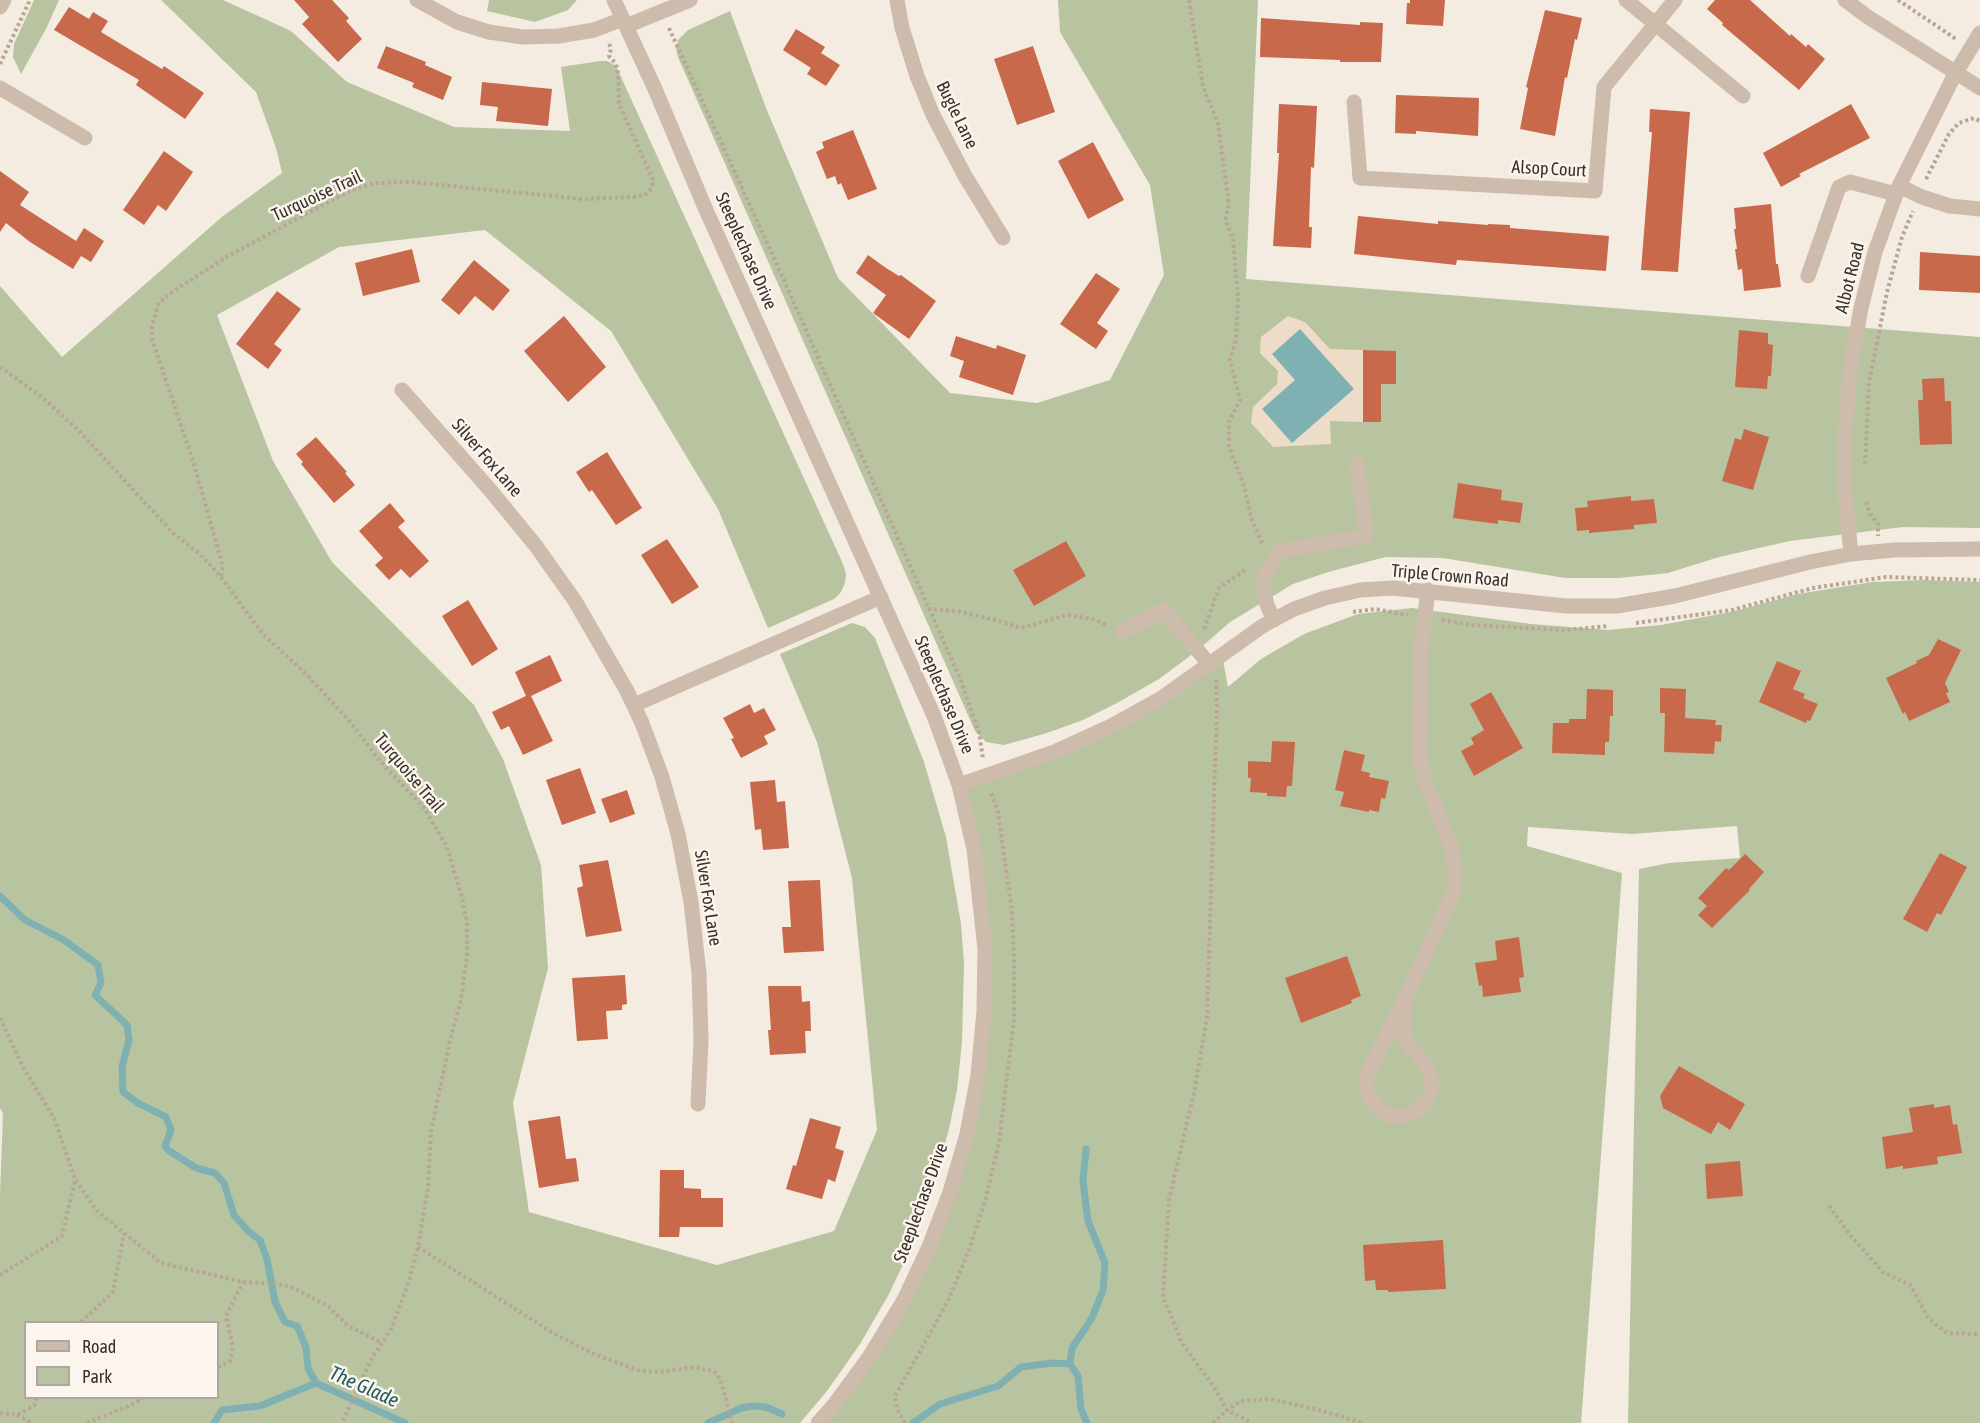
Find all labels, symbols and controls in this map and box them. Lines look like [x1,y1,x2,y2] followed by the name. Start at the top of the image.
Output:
[931,78,983,152] street label: Bugle Lane
[1511,156,1587,182] street label: Alsop Court
[269,166,365,226] street label: Turquoise Trail
[711,189,781,313] street label: Steeplechase Drive
[1831,240,1869,316] street label: Albot Road
[447,414,527,502] street label: Silver Fox Lane
[1390,560,1510,592] street label: Triple Crown Road
[909,633,979,757] street label: Steeplechase Drive
[370,729,448,817] street label: Turquoise Trail
[690,849,726,947] street label: Silver Fox Lane
[889,1140,953,1266] street label: Steeplechase Drive
[24,1321,219,1399] legend
[82,1336,116,1357] text: Road
[326,1361,402,1413] water label: The Glade
[82,1366,112,1387] text: Park

